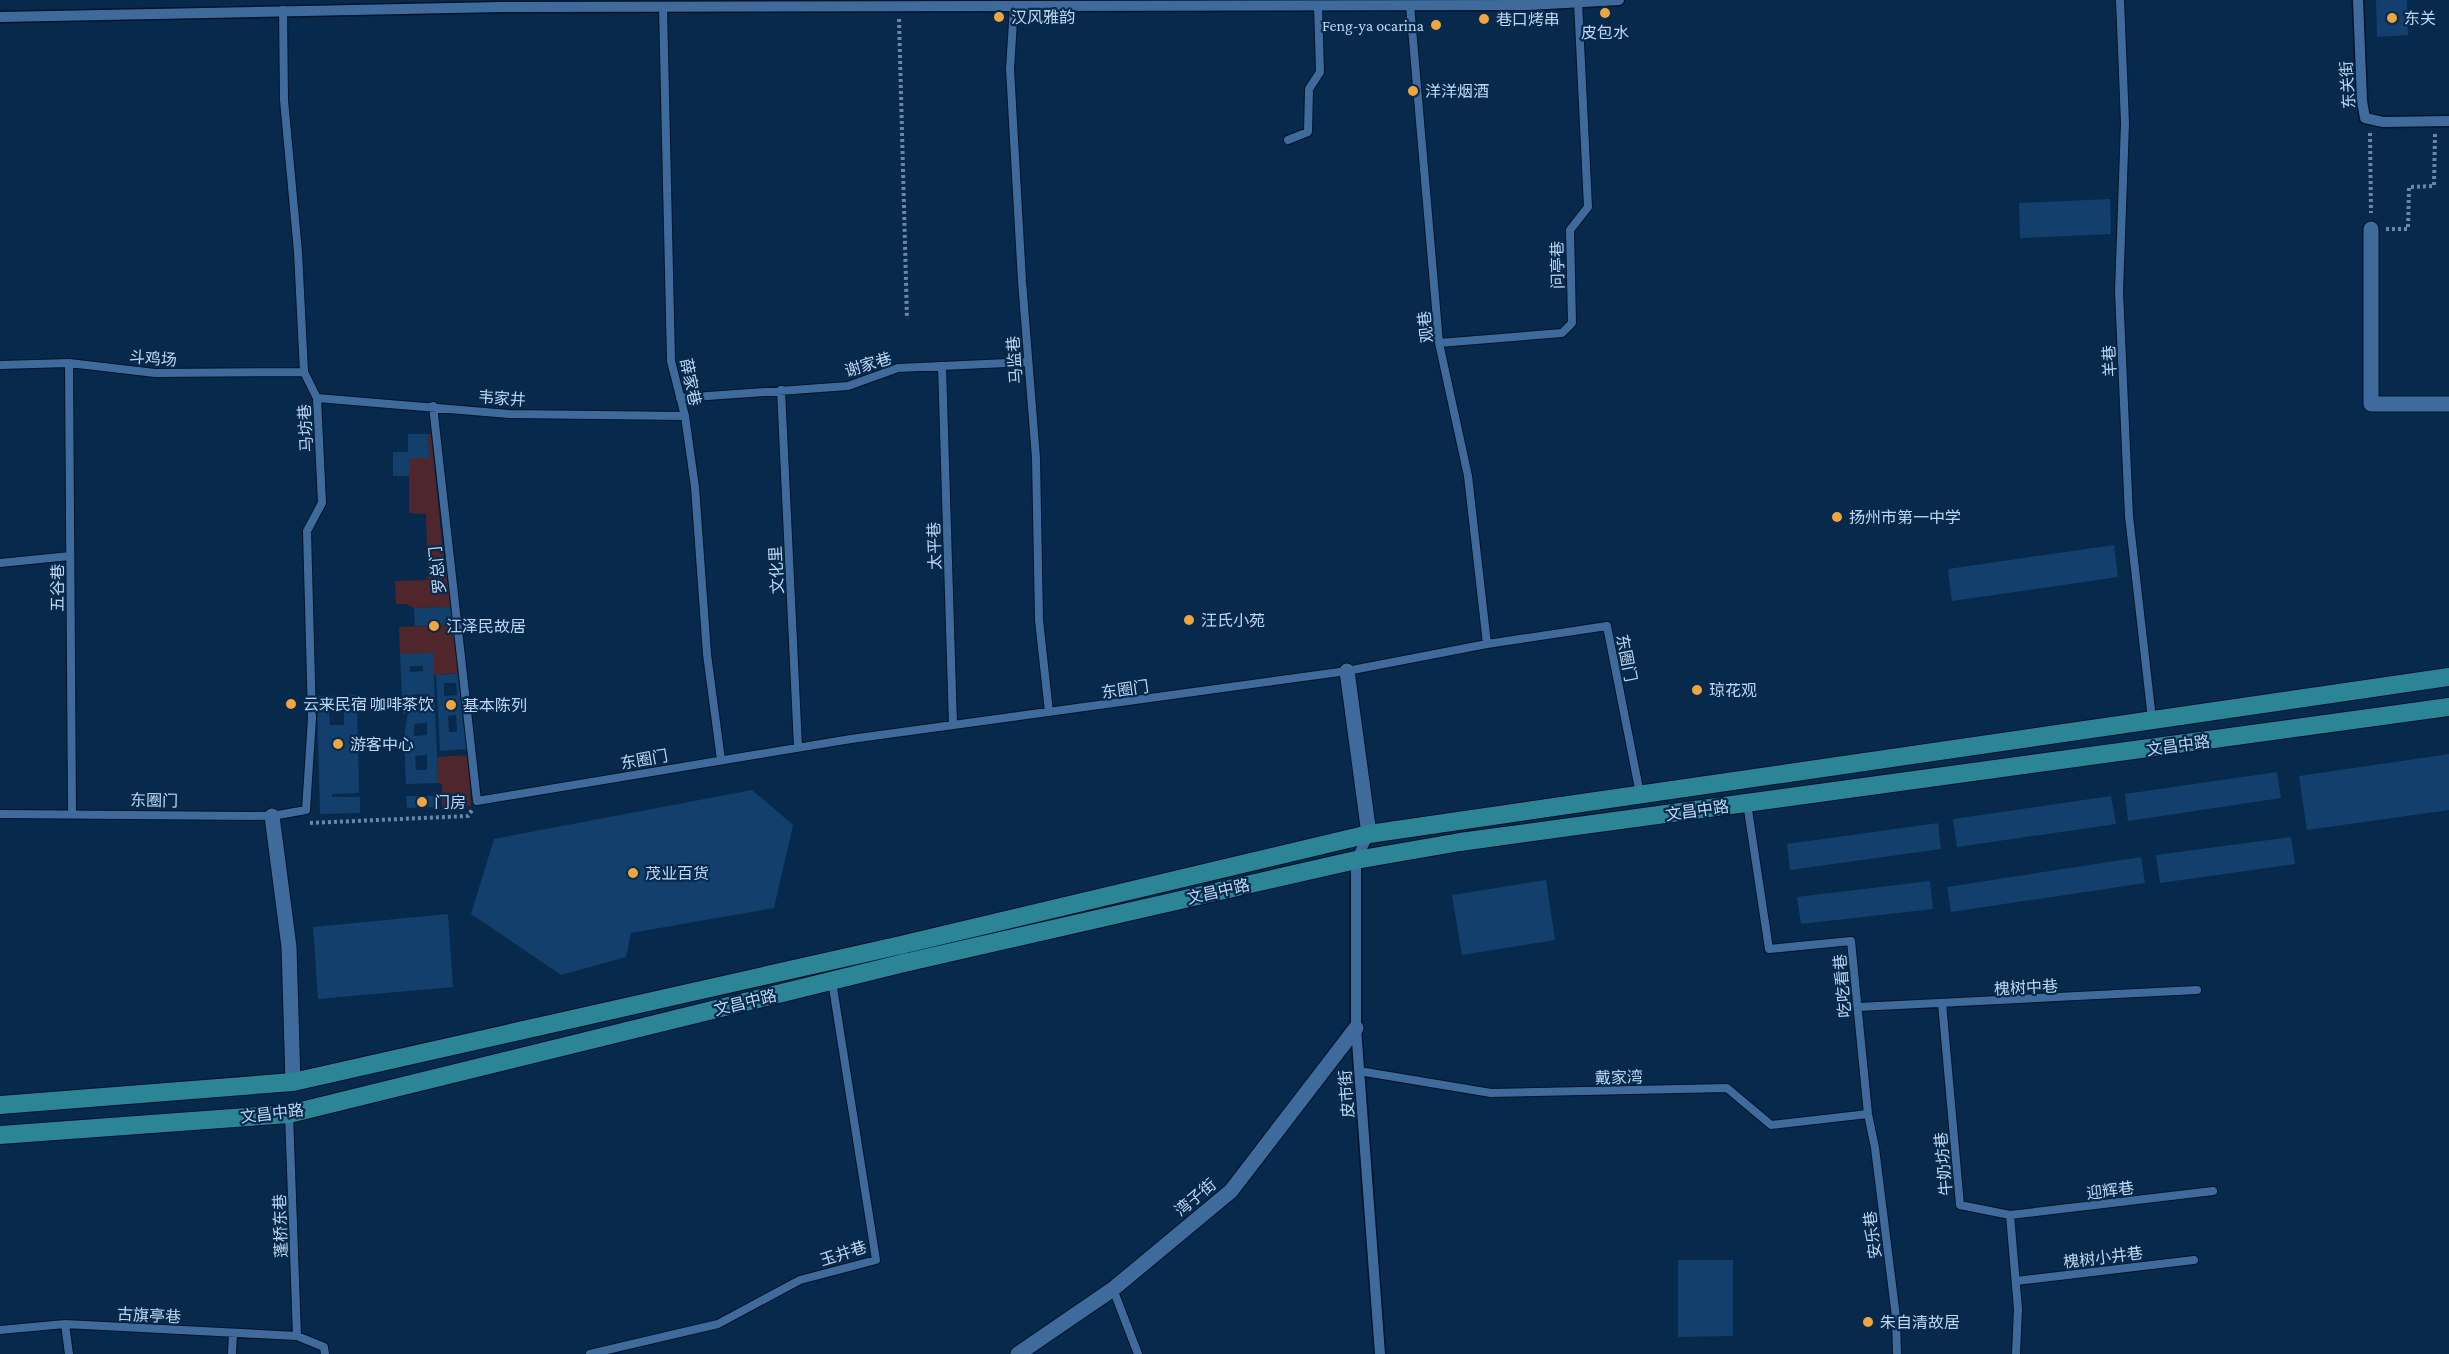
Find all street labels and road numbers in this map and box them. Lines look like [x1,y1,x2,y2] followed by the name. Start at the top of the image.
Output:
[2337,60,2358,110] street label: 东关街
[1549,241,1566,289] street label: 问亭巷
[1415,310,1436,344] street label: 观巷
[1004,335,1025,385] street label: 马监巷
[2100,345,2119,377] street label: 羊巷
[128,348,178,369] street label: 斗鸡场
[843,349,894,380] street label: 谢家巷
[677,357,704,407] street label: 薛家巷
[477,388,527,409] street label: 韦家井
[296,404,315,452] street label: 马坊巷
[925,522,944,570] street label: 太平巷
[427,545,448,595] street label: 罗总门
[767,546,786,594] street label: 文化里
[49,564,66,612] street label: 五谷巷
[1614,633,1639,683] street label: 东圈门
[1100,678,1150,701] street label: 东圈门
[2145,733,2211,758] street label: 文昌中路
[619,747,669,772] street label: 东圈门
[130,792,178,809] street label: 东圈门
[1664,798,1730,823] street label: 文昌中路
[1185,876,1251,907] street label: 文昌中路
[1831,953,1854,1019] street label: 吃吃看巷
[1994,977,2058,998] street label: 槐树中巷
[712,986,778,1018] street label: 文昌中路
[1336,1069,1357,1119] street label: 皮市街
[1595,1069,1643,1086] street label: 戴家湾
[239,1101,305,1126] street label: 文昌中路
[1932,1131,1955,1197] street label: 牛奶坊巷
[1171,1175,1219,1219] street label: 湾子街
[2085,1179,2135,1202] street label: 迎辉巷
[271,1194,290,1258] street label: 蓬桥东巷
[1861,1210,1884,1260] street label: 安乐巷
[818,1238,869,1269] street label: 玉井巷
[2062,1244,2144,1271] street label: 槐树小井巷
[117,1305,181,1326] street label: 古旗亭巷

